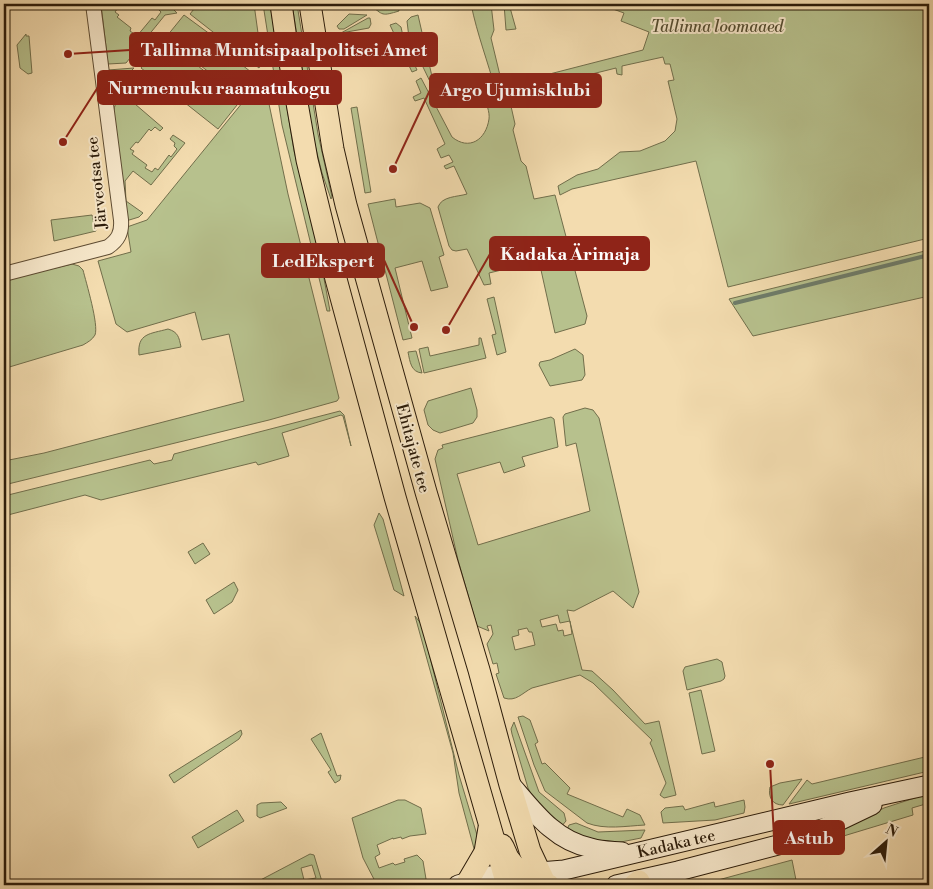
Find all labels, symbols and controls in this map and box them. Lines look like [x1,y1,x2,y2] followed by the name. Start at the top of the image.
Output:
[651,17,784,37] park label: Tallinna loomaaed
[130,33,437,66] callout: Tallinna Munitsipaalpolitsei Amet
[141,39,428,62] text: Tallinna Munitsipaalpolitsei Amet
[98,71,341,104] callout: Nurmenuku raamatukogu
[430,74,601,107] callout: Argo Ujumisklubi
[108,77,330,100] text: Nurmenuku raamatukogu
[439,79,591,102] text: Argo Ujumisklubi
[82,136,112,231] street label: Järveotsa tee
[490,237,649,270] callout: Kadaka Ärimaja
[500,243,640,266] text: Kadaka Ärimaja
[262,244,384,277] callout: LedEkspert
[272,250,375,273] text: LedEkspert
[392,401,435,495] street label: Ehitajate tee
[860,816,910,866] north arrow
[774,821,844,854] callout: Astub
[882,821,900,842] text: N
[635,825,717,863] street label: Kadaka tee
[783,827,834,850] text: Astub

